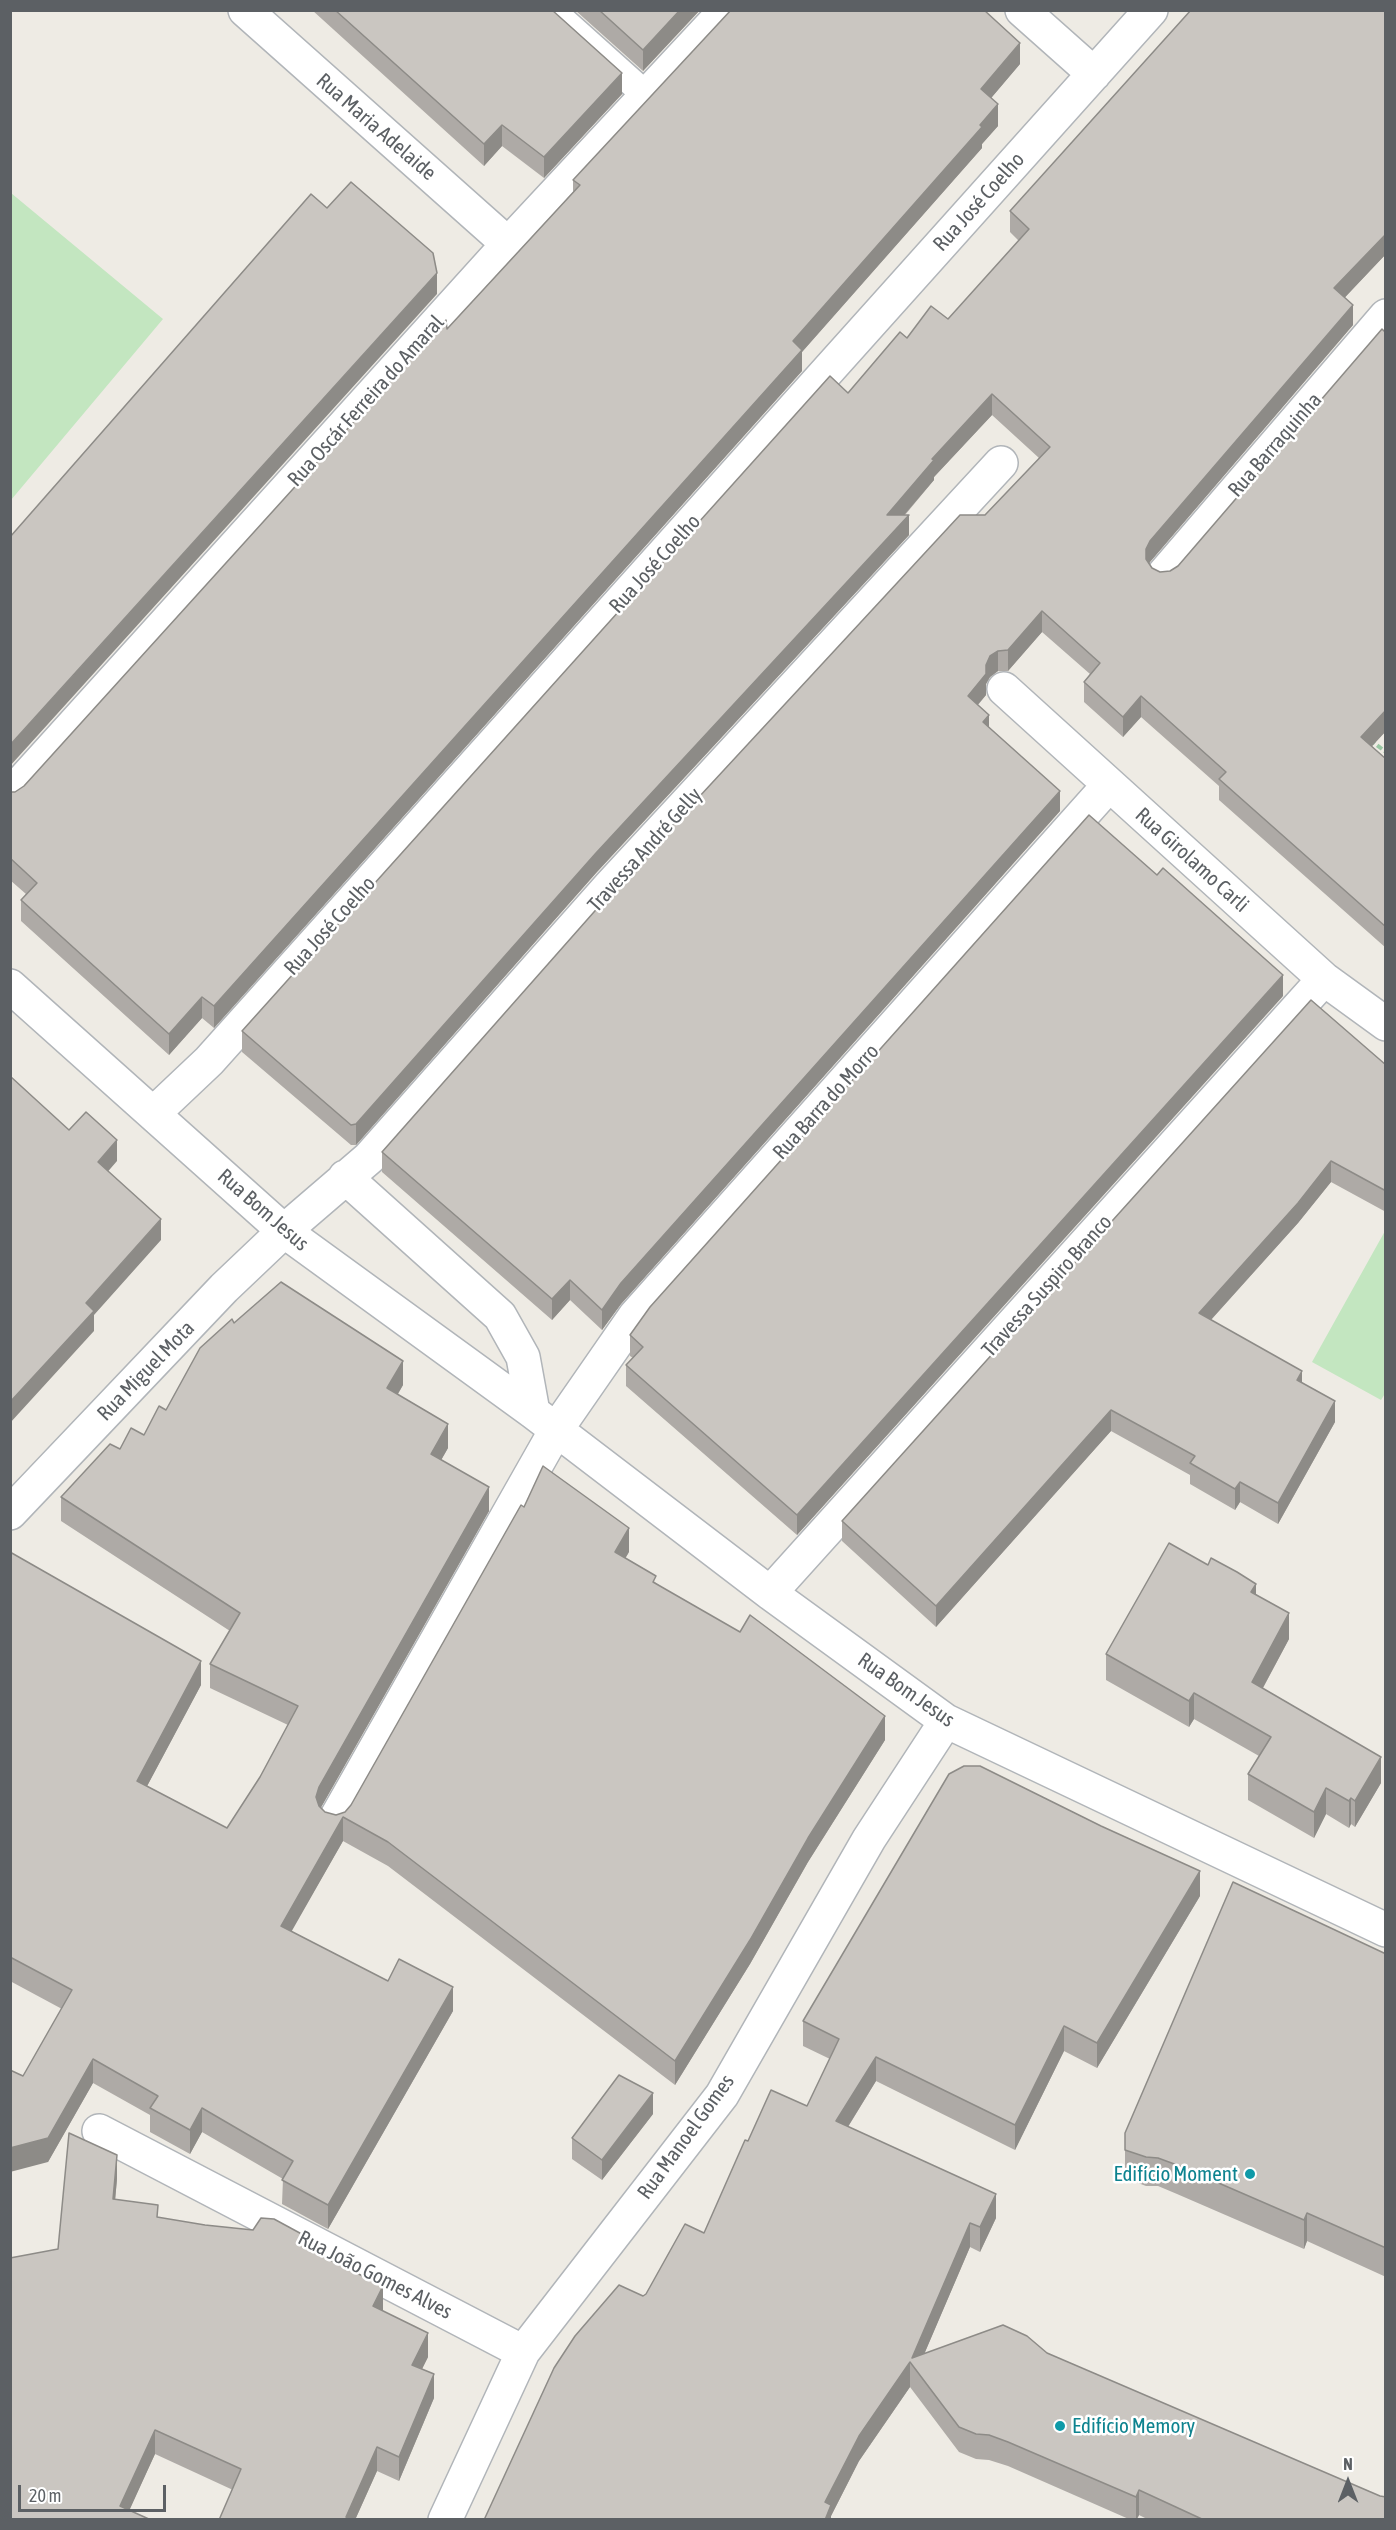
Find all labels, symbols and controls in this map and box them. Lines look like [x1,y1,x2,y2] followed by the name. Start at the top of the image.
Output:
[311,68,441,186] street label: Rua Maria Adelaide
[928,147,1030,257] street label: Rua José Coelho
[283,310,449,492] street label: Rua Oscár Ferreira do Amaral
[1223,388,1327,502] street label: Rua Barraquinha
[604,509,706,619] street label: Rua José Coelho
[583,783,707,917] street label: Travessa André Gelly
[1130,802,1254,918] street label: Rua Girolamo Carli
[279,871,381,981] street label: Rua José Coelho
[768,1039,884,1165] street label: Rua Barra do Morro
[212,1164,314,1256] street label: Rua Bom Jesus
[977,1210,1117,1362] street label: Travessa Suspiro Branco
[92,1316,200,1426] street label: Rua Miguel Mota
[853,1647,959,1733] street label: Rua Bom Jesus
[632,2070,740,2204] street label: Rua Manoel Gomes
[1113,2161,1238,2187] place label: Edifício Moment
[1243,2167,1257,2181] marker: Edifício Moment
[294,2225,456,2325] street label: Rua João Gomes Alves
[1072,2413,1195,2439] place label: Edifício Memory
[1053,2419,1067,2433] marker: Edifício Memory
[1318,2452,1378,2512] north arrow
[1343,2455,1353,2473] text: N
[21,2473,170,2511] scale bar
[29,2485,61,2506] text: 20 m

